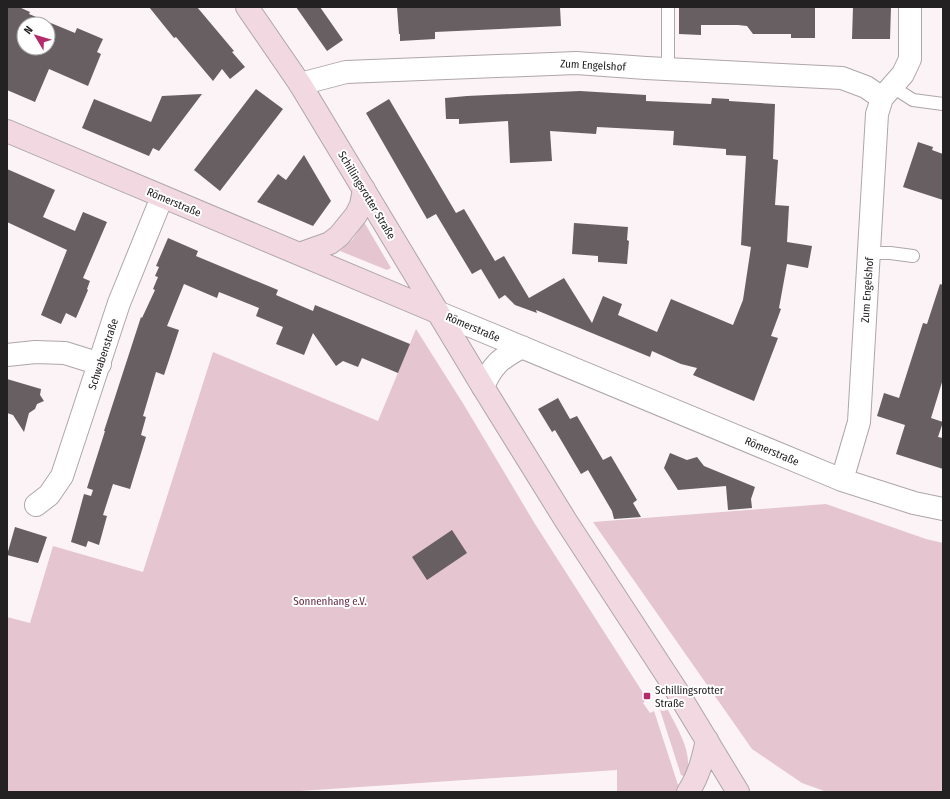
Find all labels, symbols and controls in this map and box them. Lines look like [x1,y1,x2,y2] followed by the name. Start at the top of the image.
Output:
[16,16,56,56] north arrow
[21,24,36,37] text: N
[560,57,627,74] street label: Zum Engelshof
[335,149,398,242] street label: Schillingsrotter Straße
[145,185,203,220] street label: Römerstraße
[859,256,876,323] street label: Zum Engelshof
[444,310,502,345] street label: Römerstraße
[86,317,121,391] street label: Schwabenstraße
[743,434,801,469] street label: Römerstraße
[293,595,367,608] park label: Sonnenhang e.V.
[655,684,724,710] place label: Schillingsrotter Straße
[642,691,652,701] marker: Schillingsrotter Straße

